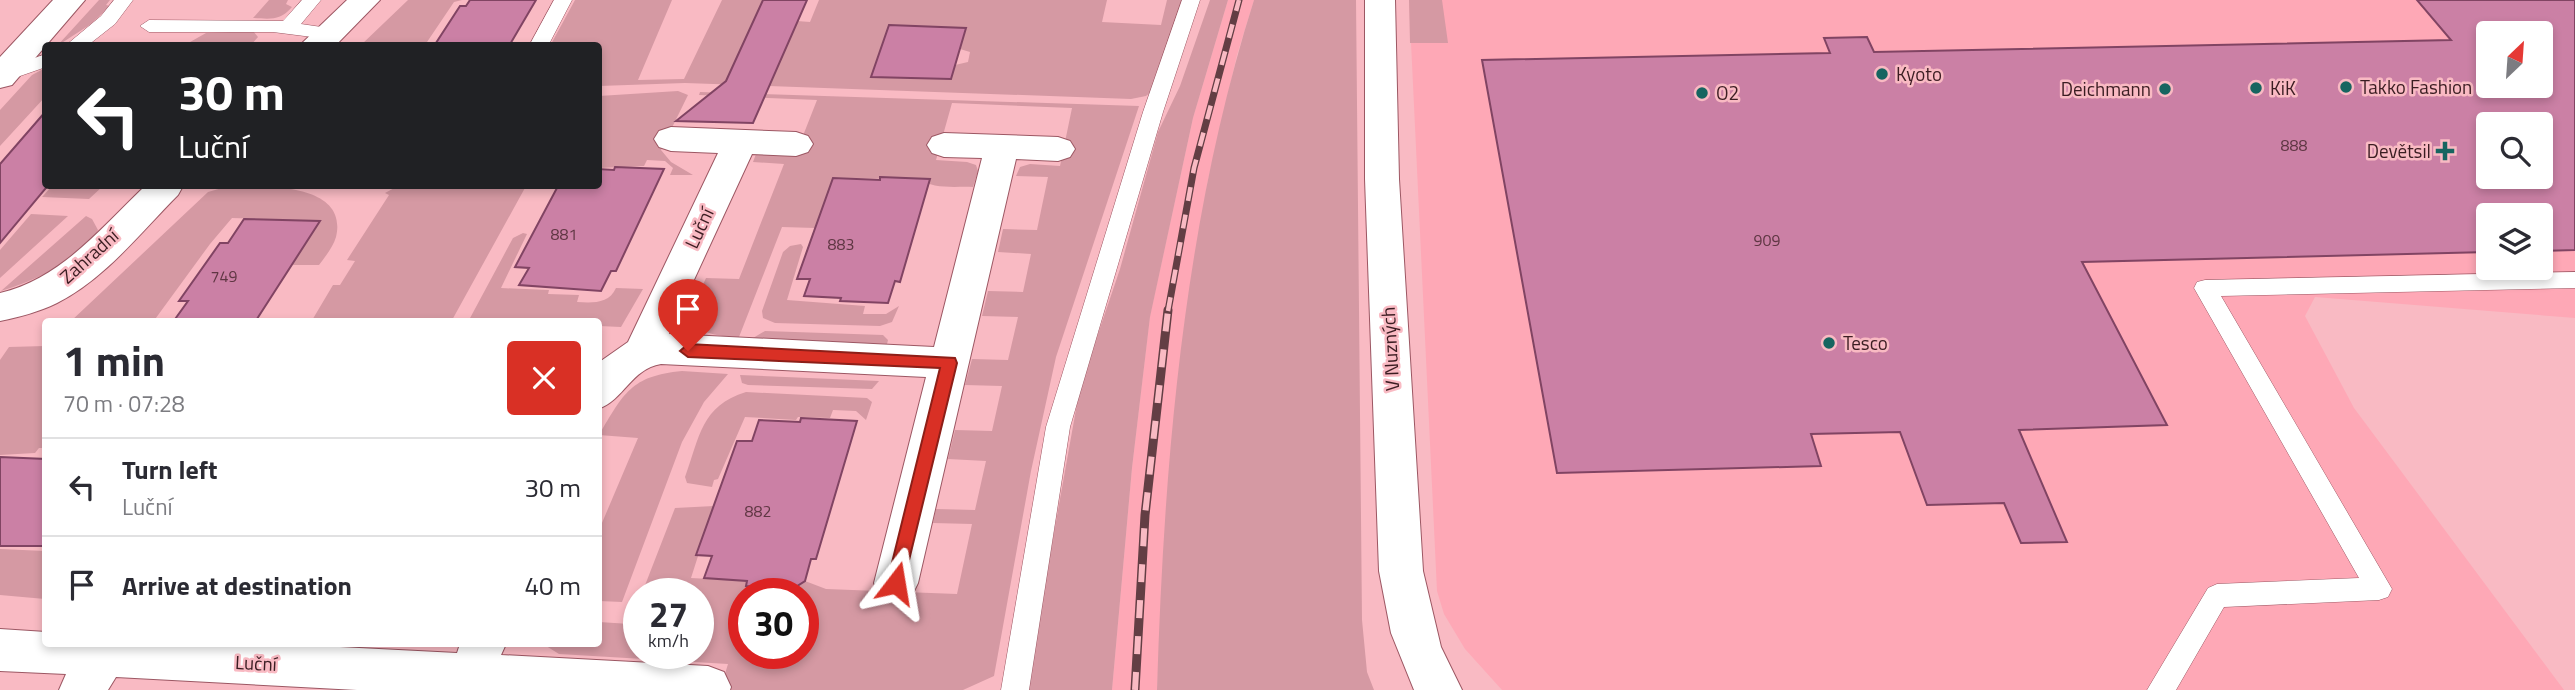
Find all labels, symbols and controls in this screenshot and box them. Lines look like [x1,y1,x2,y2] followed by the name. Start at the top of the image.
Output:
[2476,21,2553,98] north arrow
[2476,21,2553,280] map controls
[178,54,285,129] text: 30 m
[1896,59,1942,88] place label: Kyoto
[1874,66,1890,82] marker: Kyoto
[63,70,154,161] icon: left
[2360,72,2472,101] place label: Takko Fashion
[2270,73,2296,102] place label: KiK
[2061,74,2151,103] place label: Deichmann
[1716,78,1739,107] place label: O2
[2338,79,2354,95] marker: Takko Fashion
[2248,80,2264,96] marker: KiK
[2157,81,2173,97] marker: Deichmann
[1694,85,1710,101] marker: O2
[2476,112,2553,189] button: search
[178,122,248,170] text: Luční
[2281,133,2307,157] house number: 888
[2367,136,2431,165] place label: Devětsil
[2437,143,2453,159] marker: Devětsil
[677,201,721,253] street label: Luční
[2476,203,2553,280] button: layers
[53,220,126,290] street label: Zahradní
[551,222,577,246] house number: 881
[1754,228,1780,252] house number: 909
[828,232,854,256] house number: 883
[211,264,237,288] house number: 749
[658,279,718,351] pin
[669,290,707,328] icon: arrive
[1373,306,1406,392] street label: V Nuzných
[63,328,165,392] text: 1 min
[1843,328,1888,357] place label: Tesco
[1821,335,1837,351] marker: Tesco
[507,341,581,415] button: close
[63,386,185,421] text: 70 m · 07:28
[122,450,217,489] text: Turn left
[63,468,101,506] icon: left
[524,468,581,507] text: 30 m
[122,489,173,524] text: Luční
[745,499,771,523] house number: 882
[859,546,933,620] position arrow
[63,566,101,604] icon: arrive
[122,566,352,605] text: Arrive at destination
[524,566,581,605] text: 40 m
[728,578,819,669] speed limit sign: 30
[649,587,688,641] text: 27
[648,627,689,654] text: km/h
[234,647,279,678] street label: Luční

